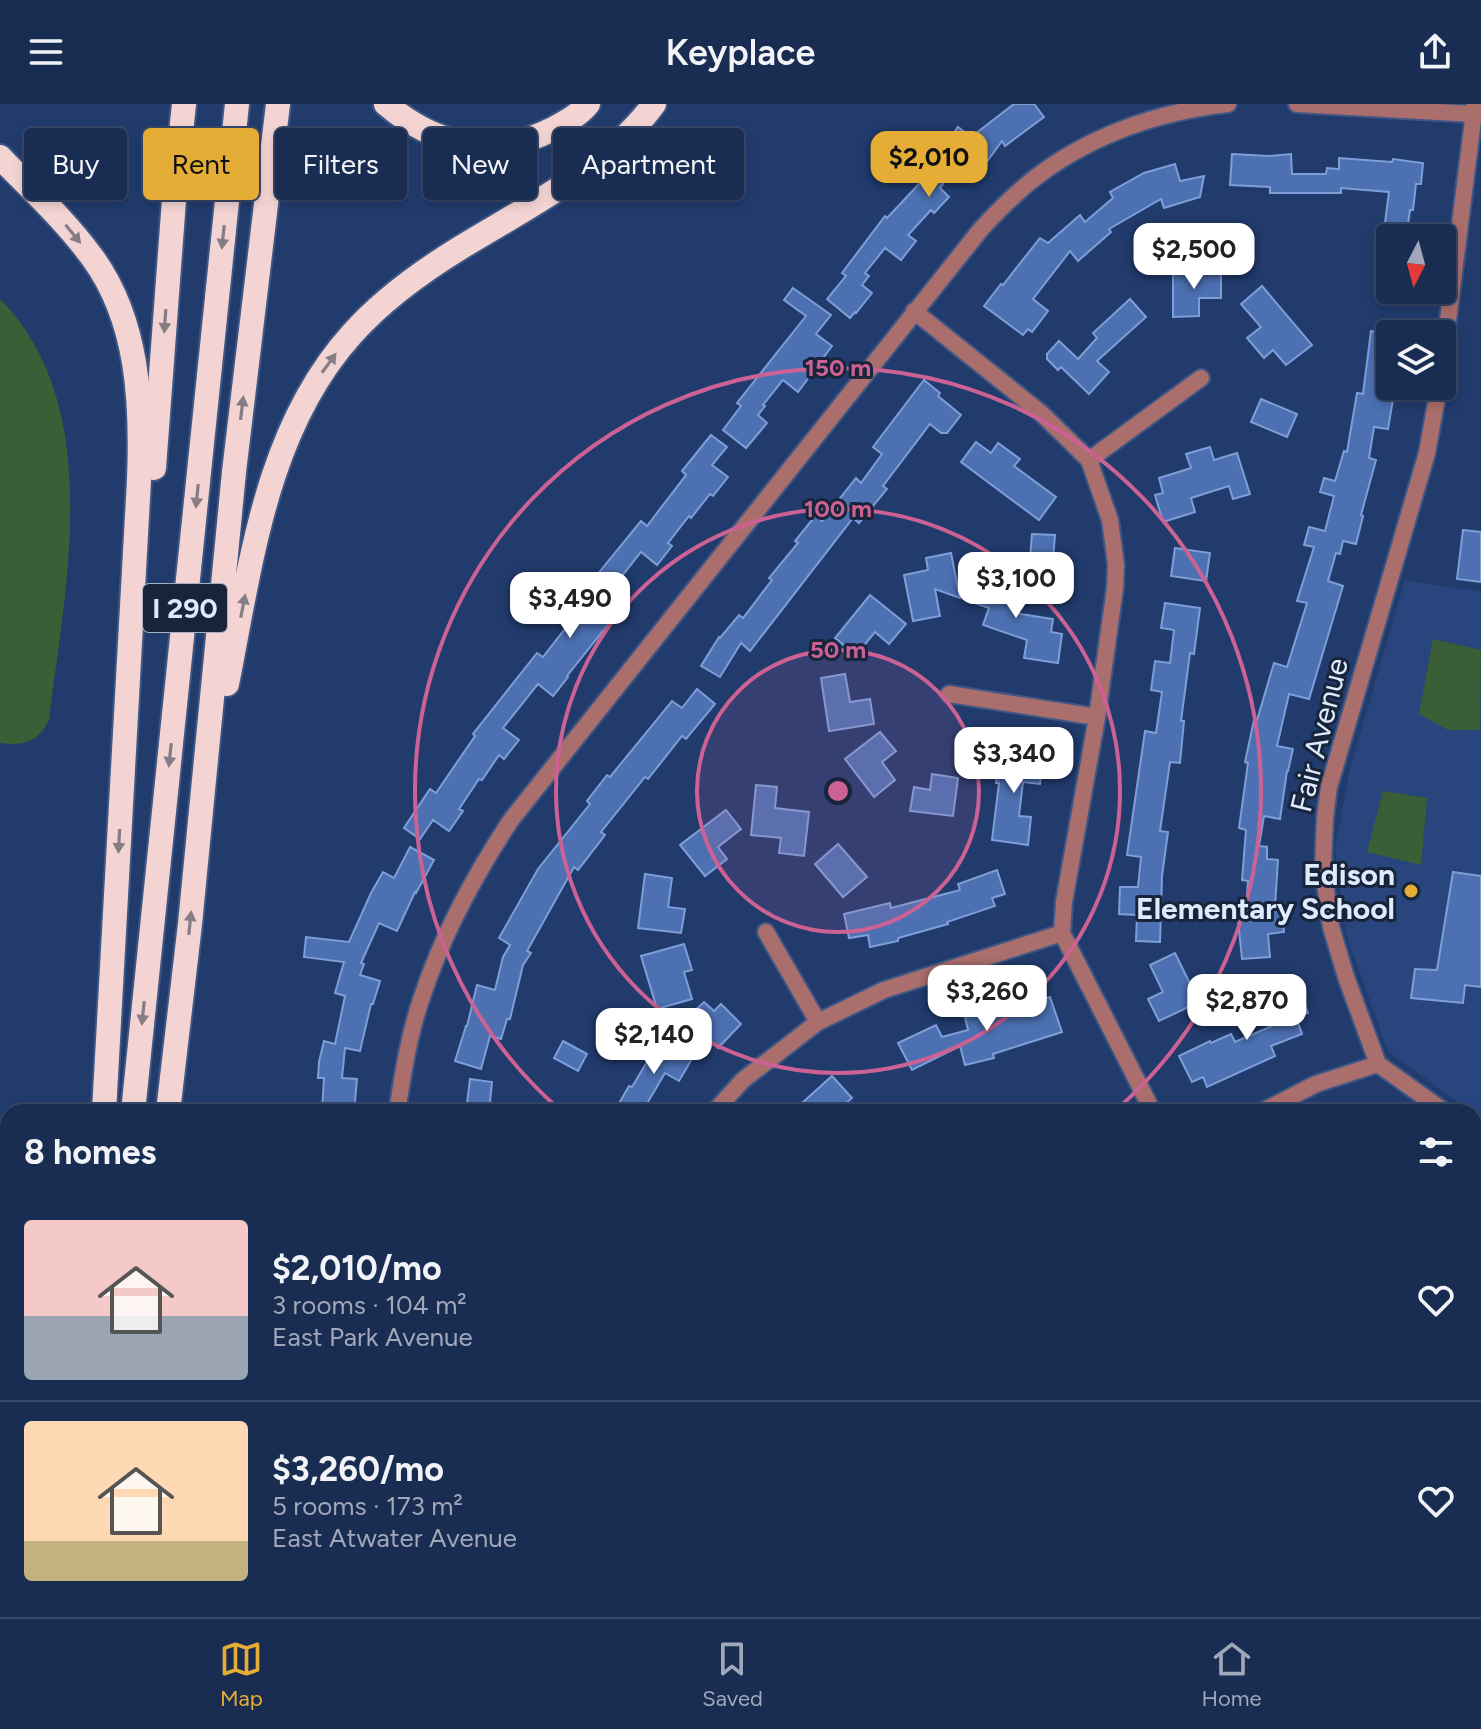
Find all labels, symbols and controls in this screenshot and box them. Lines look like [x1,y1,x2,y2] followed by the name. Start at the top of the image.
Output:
[24,30,68,74] icon: menu
[1413,30,1457,74] icon: share
[666,31,815,74] text: Keyplace
[24,128,127,200] chip: Buy
[143,128,259,200] chip: Rent
[275,128,407,200] chip: Filters
[423,128,537,200] chip: New
[553,128,744,200] chip: Apartment
[864,131,994,199] pin: $2,010
[889,141,969,173] text: $2,010
[1129,223,1259,291] pin: $2,500
[64,224,81,244] one-way arrow
[1376,224,1456,304] north arrow
[1376,224,1456,400] map controls
[217,225,230,250] one-way arrow
[1152,233,1236,265] text: $2,500
[158,309,171,334] one-way arrow
[1376,320,1456,400] button: layers
[321,353,337,373] one-way arrow
[805,353,871,382] text: 150 m
[236,395,249,420] one-way arrow
[190,484,203,509] one-way arrow
[804,494,872,523] text: 100 m
[951,552,1081,620] pin: $3,100
[976,562,1056,594] text: $3,100
[505,572,635,640] pin: $3,490
[528,582,612,614] text: $3,490
[143,584,227,632] road number: I 290
[237,593,249,618] one-way arrow
[810,635,866,664] text: 50 m
[1282,654,1356,816] street label: Fair Avenue
[949,727,1079,795] pin: $3,340
[972,737,1056,769] text: $3,340
[163,742,176,767] one-way arrow
[824,777,852,805] centre of rings
[112,829,125,854] one-way arrow
[1136,856,1395,927] place label: Edison Elementary School
[1402,882,1420,900] marker: Edison Elementary School
[183,910,196,935] one-way arrow
[922,965,1052,1033] pin: $3,260
[1182,974,1312,1042] pin: $2,870
[946,975,1028,1007] text: $3,260
[1205,984,1289,1016] text: $2,870
[136,1001,149,1026] one-way arrow
[589,1008,719,1076] pin: $2,140
[614,1018,694,1050] text: $2,140
[1414,1130,1458,1174] icon: filters
[24,1132,156,1173] text: 8 homes
[272,1248,442,1289] text: $2,010/mo
[88,1252,184,1348] icon: home
[1414,1278,1458,1322] icon: heart
[272,1289,467,1321] text: 3 rooms · 104 m²
[272,1321,473,1353] text: East Park Avenue
[272,1449,444,1490] text: $3,260/mo
[88,1453,184,1549] icon: home
[1414,1479,1458,1523] icon: heart
[272,1490,463,1522] text: 5 rooms · 173 m²
[272,1522,517,1554] text: East Atwater Avenue
[219,1637,263,1712] tab: Map
[702,1637,763,1712] tab: Saved
[1202,1637,1262,1712] tab: Home

